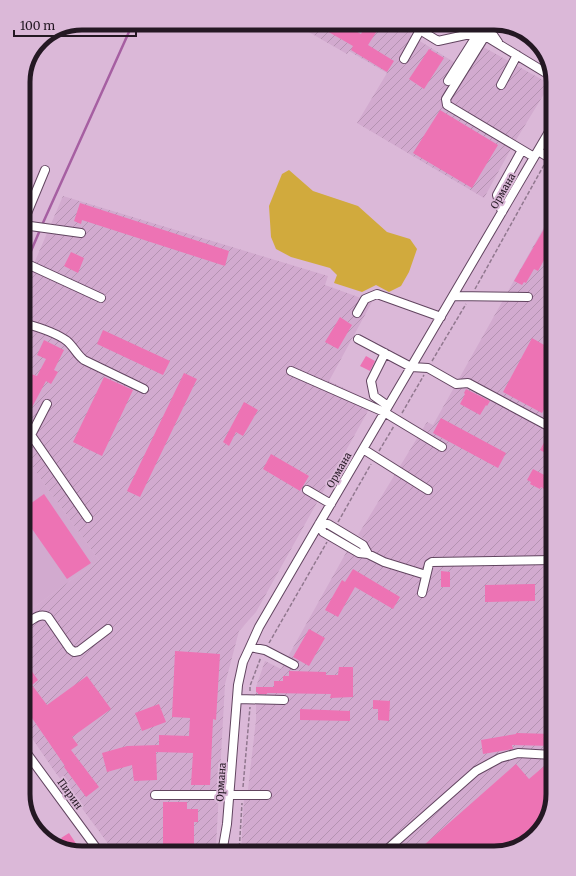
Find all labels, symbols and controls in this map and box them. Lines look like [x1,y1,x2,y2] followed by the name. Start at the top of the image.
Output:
[14,12,136,38] scale bar
[20,18,55,33] text: 100 m
[488,170,519,211] street label: Ормана
[324,449,355,490] street label: Ормана
[213,761,229,802] street label: Ормана
[55,776,85,812] street label: Пирин

